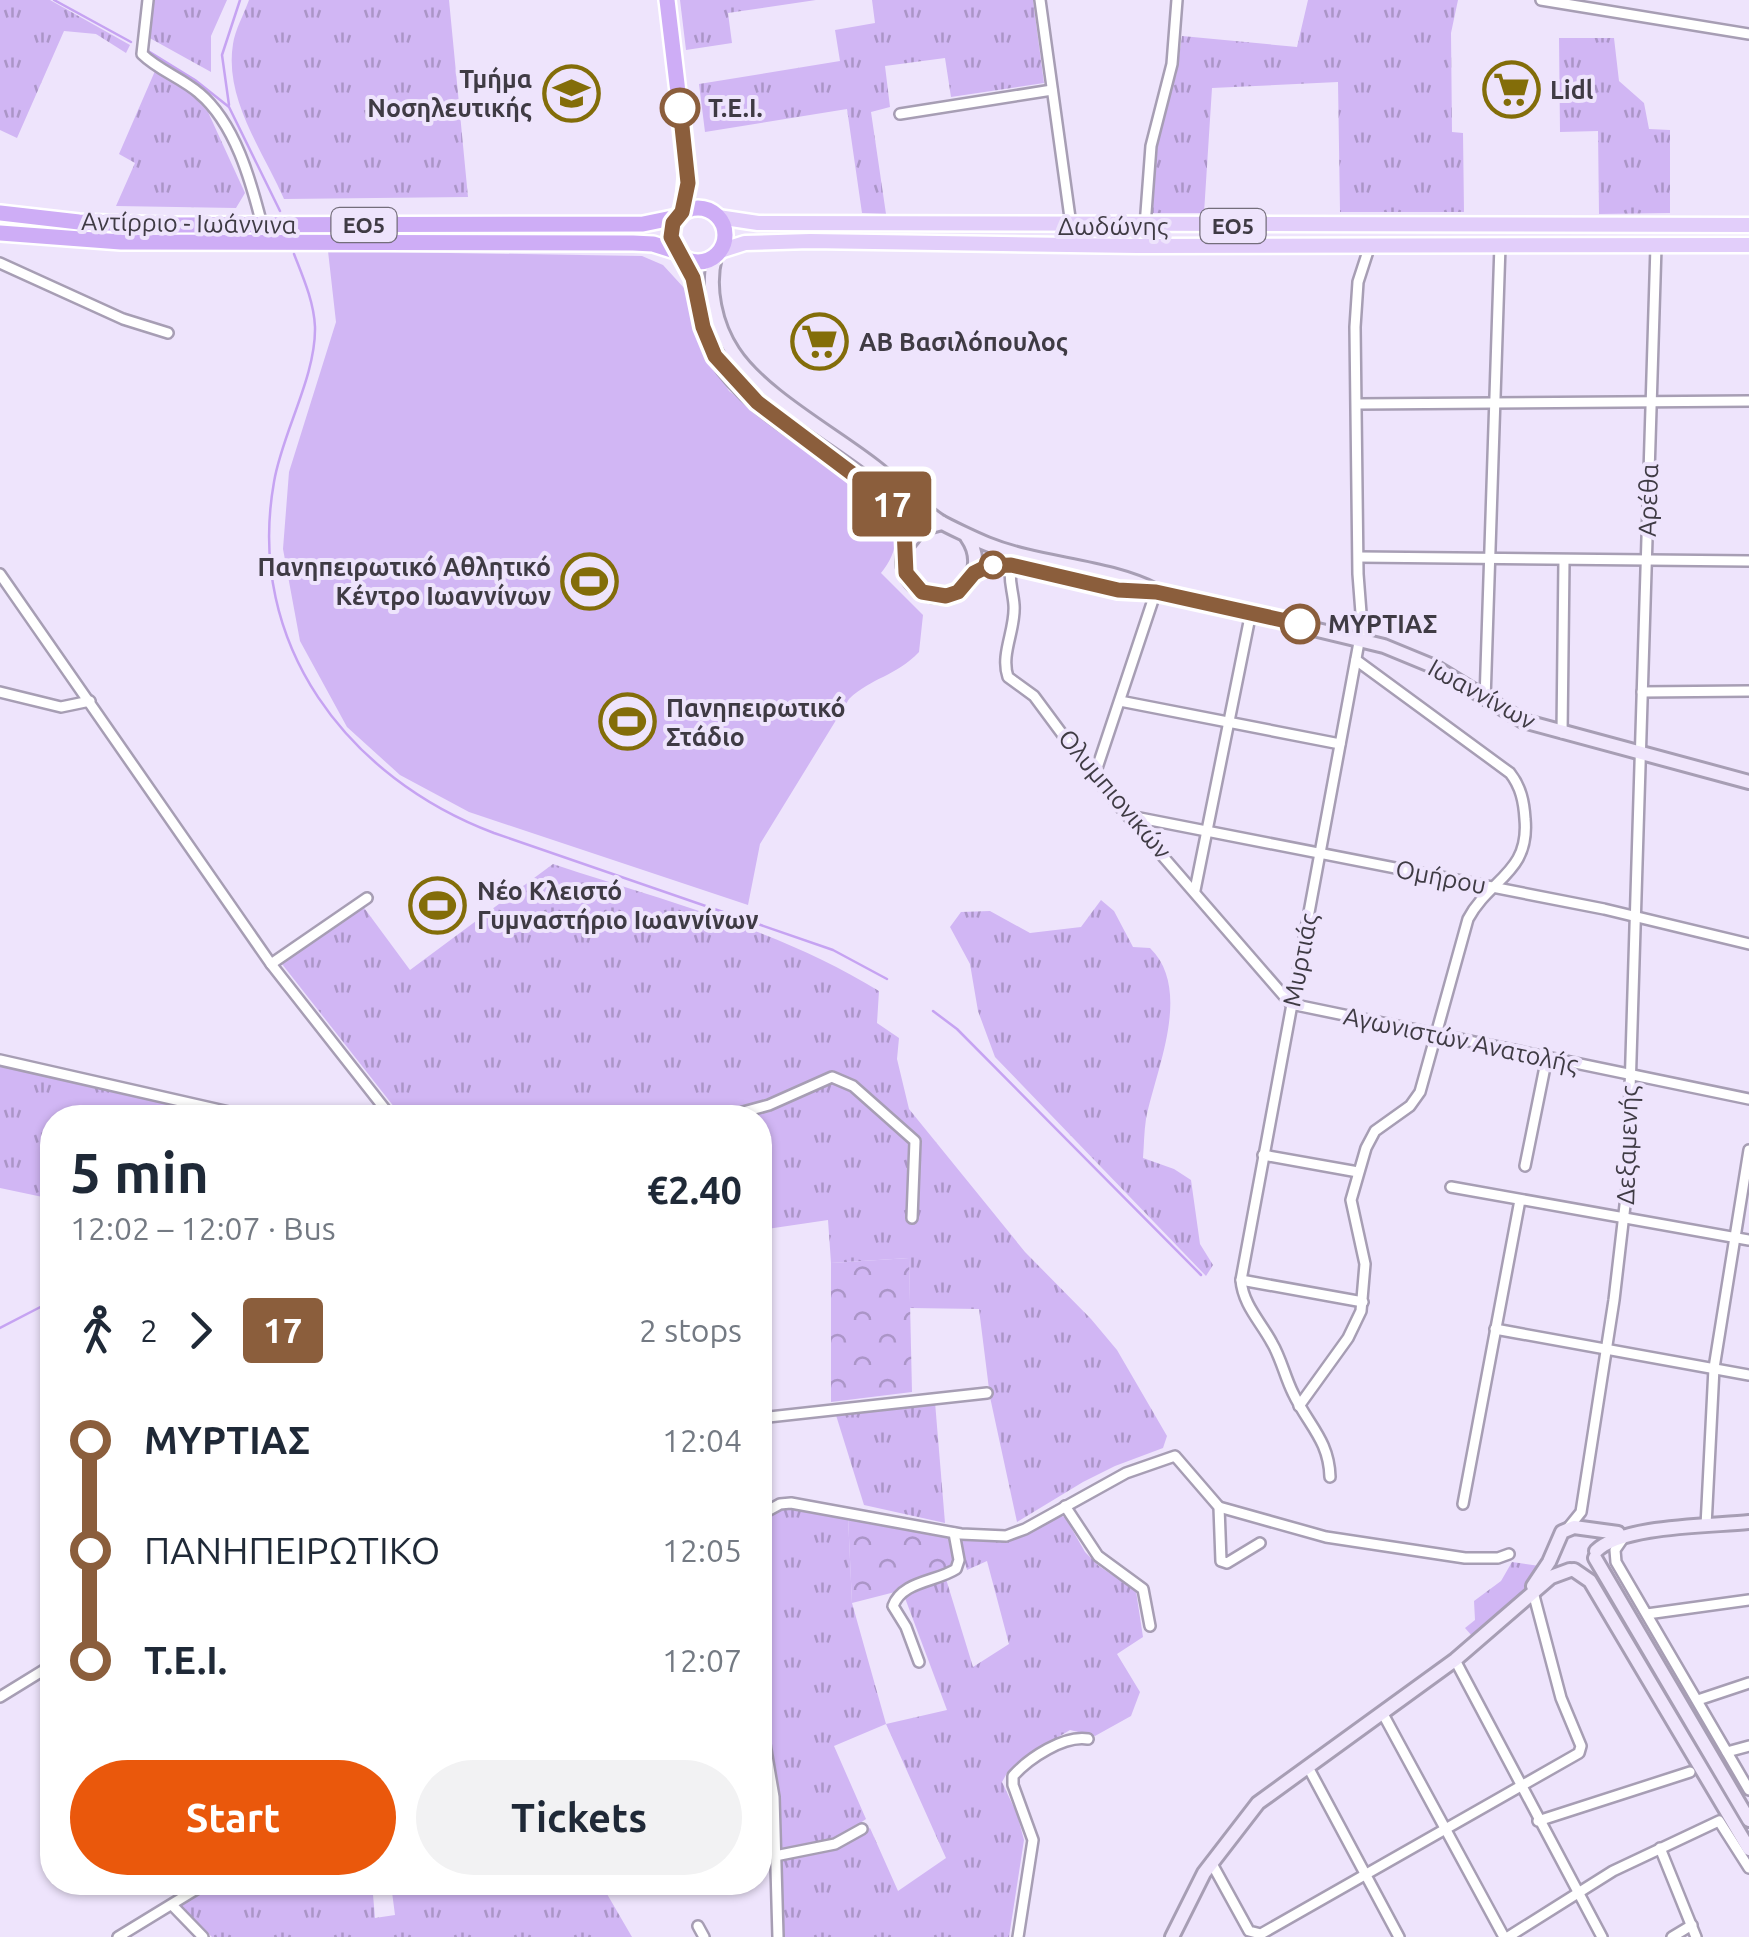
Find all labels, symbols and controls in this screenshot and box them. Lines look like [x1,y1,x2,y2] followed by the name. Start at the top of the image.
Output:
[1481,60,1541,120] supermarket icon: Lidl
[541,63,601,123] school or university icon: Τμήμα Νοσηλευτικής
[367,65,532,122] place label: Τμήμα Νοσηλευτικής
[1550,76,1594,104] place label: Lidl
[661,89,699,127] marker: Τ.Ε.Ι.
[708,94,763,122] place label: Τ.Ε.Ι.
[81,207,297,239] street label: Αντίρριο - Ιωάννινα
[332,208,396,242] road number: ΕΟ5
[1200,209,1266,243] road number: ΕΟ5
[1058,212,1168,240] street label: Δωδώνης
[790,312,850,372] supermarket icon: ΑΒ Βασιλόπουλος
[859,328,1068,356] place label: ΑΒ Βασιλόπουλος
[1633,463,1663,537] street label: Αρέθα
[847,472,937,536] line badge: 17
[872,484,912,524] text: 17
[560,551,620,611] sports icon: Πανηπειρωτικό Αθλητικό Κέντρο Ιωαννίνων
[980,552,1006,578] unlabelled marker
[257,553,551,610] place label: Πανηπειρωτικό Αθλητικό Κέντρο Ιωαννίνων
[1281,605,1319,643] marker: ΜΥΡΤΙΑΣ
[1328,610,1437,638] place label: ΜΥΡΤΙΑΣ
[1423,653,1541,735] street label: Ιωαννίνων
[597,692,657,752] sports icon: Πανηπειρωτικό Στάδιο
[666,694,846,751] place label: Πανηπειρωτικό Στάδιο
[1053,724,1177,864] street label: Ολυμπιονικών
[1393,855,1489,899] street label: Ομήρου
[408,875,468,935] sports icon: Νέο Κλειστό Γυμναστήριο Ιωαννίνων
[477,877,759,934] place label: Νέο Κλειστό Γυμναστήριο Ιωαννίνων
[1277,911,1323,1009] street label: Μυρτιάς
[1341,1001,1581,1079] street label: Αγωνιστών Ανατολής
[1611,1085,1643,1205] street label: Δεξαμενής
[70,1142,209,1203] text: 5 min
[647,1169,742,1211] text: €2.40
[70,1210,336,1246] text: 12:02 – 12:07 · Bus
[70,1303,125,1358] icon: walk
[173,1303,228,1358] icon: forward
[263,1310,303,1350] text: 17
[140,1312,158,1348] text: 2
[639,1312,742,1348] text: 2 stops
[144,1419,310,1461] text: ΜΥΡΤΙΑΣ
[662,1422,742,1458] text: 12:04
[144,1529,440,1571] text: ΠΑΝΗΠΕΙΡΩΤΙΚΟ
[662,1532,742,1568] text: 12:05
[144,1639,227,1681] text: Τ.Ε.Ι.
[662,1642,742,1678] text: 12:07
[70,1760,396,1875] button: Start
[416,1760,742,1875] button: Tickets

